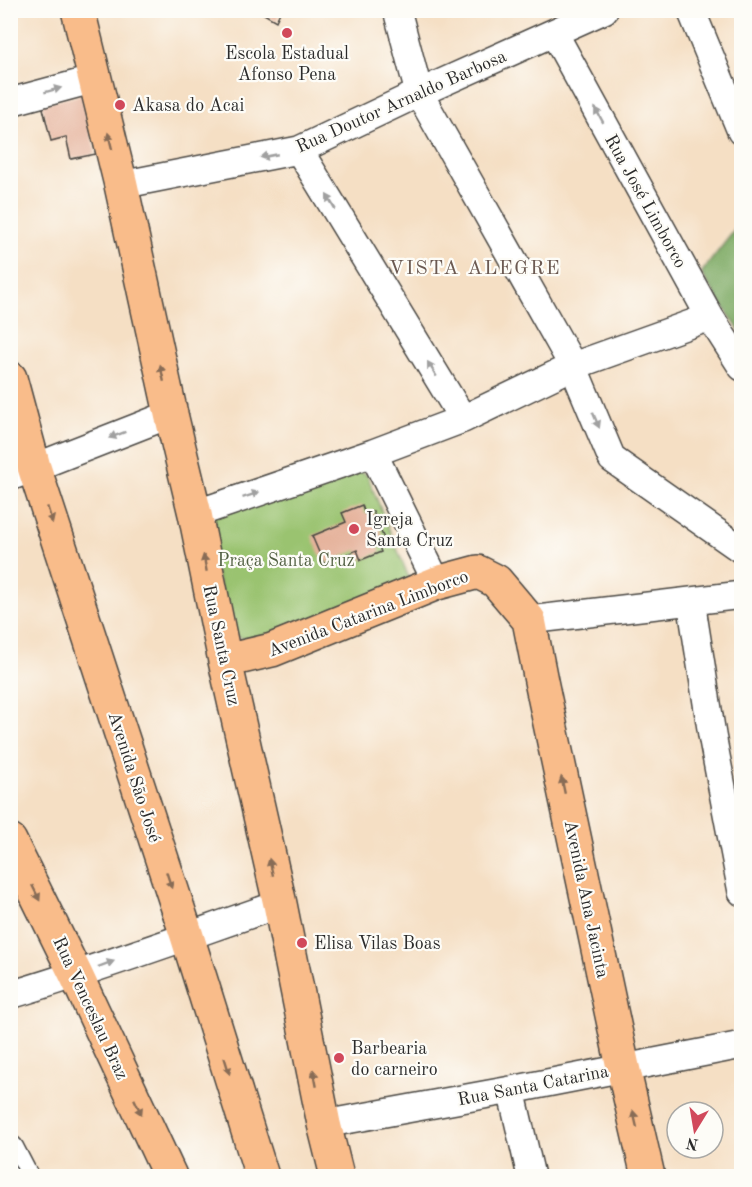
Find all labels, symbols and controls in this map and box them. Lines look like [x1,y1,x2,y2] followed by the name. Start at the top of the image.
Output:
[280,26,294,40] marker: Escola Estadual Afonso Pena
[225,45,349,84] place label: Escola Estadual Afonso Pena
[294,47,509,157] street label: Rua Doutor Arnaldo Barbosa
[44,85,62,94] one-way arrow
[132,97,245,115] place label: Akasa do Acai
[113,98,127,112] marker: Akasa do Acai
[594,106,604,123] one-way arrow
[105,132,115,151] one-way arrow
[601,132,689,271] street label: Rua José Limborco
[260,152,279,161] one-way arrow
[326,194,337,210] one-way arrow
[389,259,561,279] district label: VISTA ALEGRE
[427,361,438,377] one-way arrow
[157,363,166,382] one-way arrow
[591,411,601,429] one-way arrow
[108,431,126,440] one-way arrow
[242,489,260,499] one-way arrow
[45,506,55,524] one-way arrow
[366,511,453,550] place label: Igreja Santa Cruz
[347,522,361,536] marker: Igreja Santa Cruz
[217,552,355,570] park label: Praça Santa Cruz
[200,553,209,572] one-way arrow
[266,567,471,661] street label: Avenida Catarina Limborco
[199,583,243,707] street label: Rua Santa Cruz
[104,710,164,845] street label: Avenida São José
[558,775,567,794] one-way arrow
[560,819,612,980] street label: Avenida Ana Jacinta
[266,857,275,876] one-way arrow
[165,871,174,889] one-way arrow
[32,885,41,902] one-way arrow
[49,934,131,1083] street label: Rua Venceslau Braz
[314,935,441,953] place label: Elisa Vilas Boas
[295,936,309,950] marker: Elisa Vilas Boas
[97,959,115,969] one-way arrow
[351,1040,438,1079] place label: Barbearia do carneiro
[332,1051,346,1065] marker: Barbearia do carneiro
[223,1057,233,1075] one-way arrow
[456,1062,610,1109] street label: Rua Santa Catarina
[310,1069,319,1088] one-way arrow
[133,1099,142,1116] one-way arrow
[665,1100,725,1160] north arrow
[630,1110,639,1129] one-way arrow
[684,1134,700,1152] text: N

